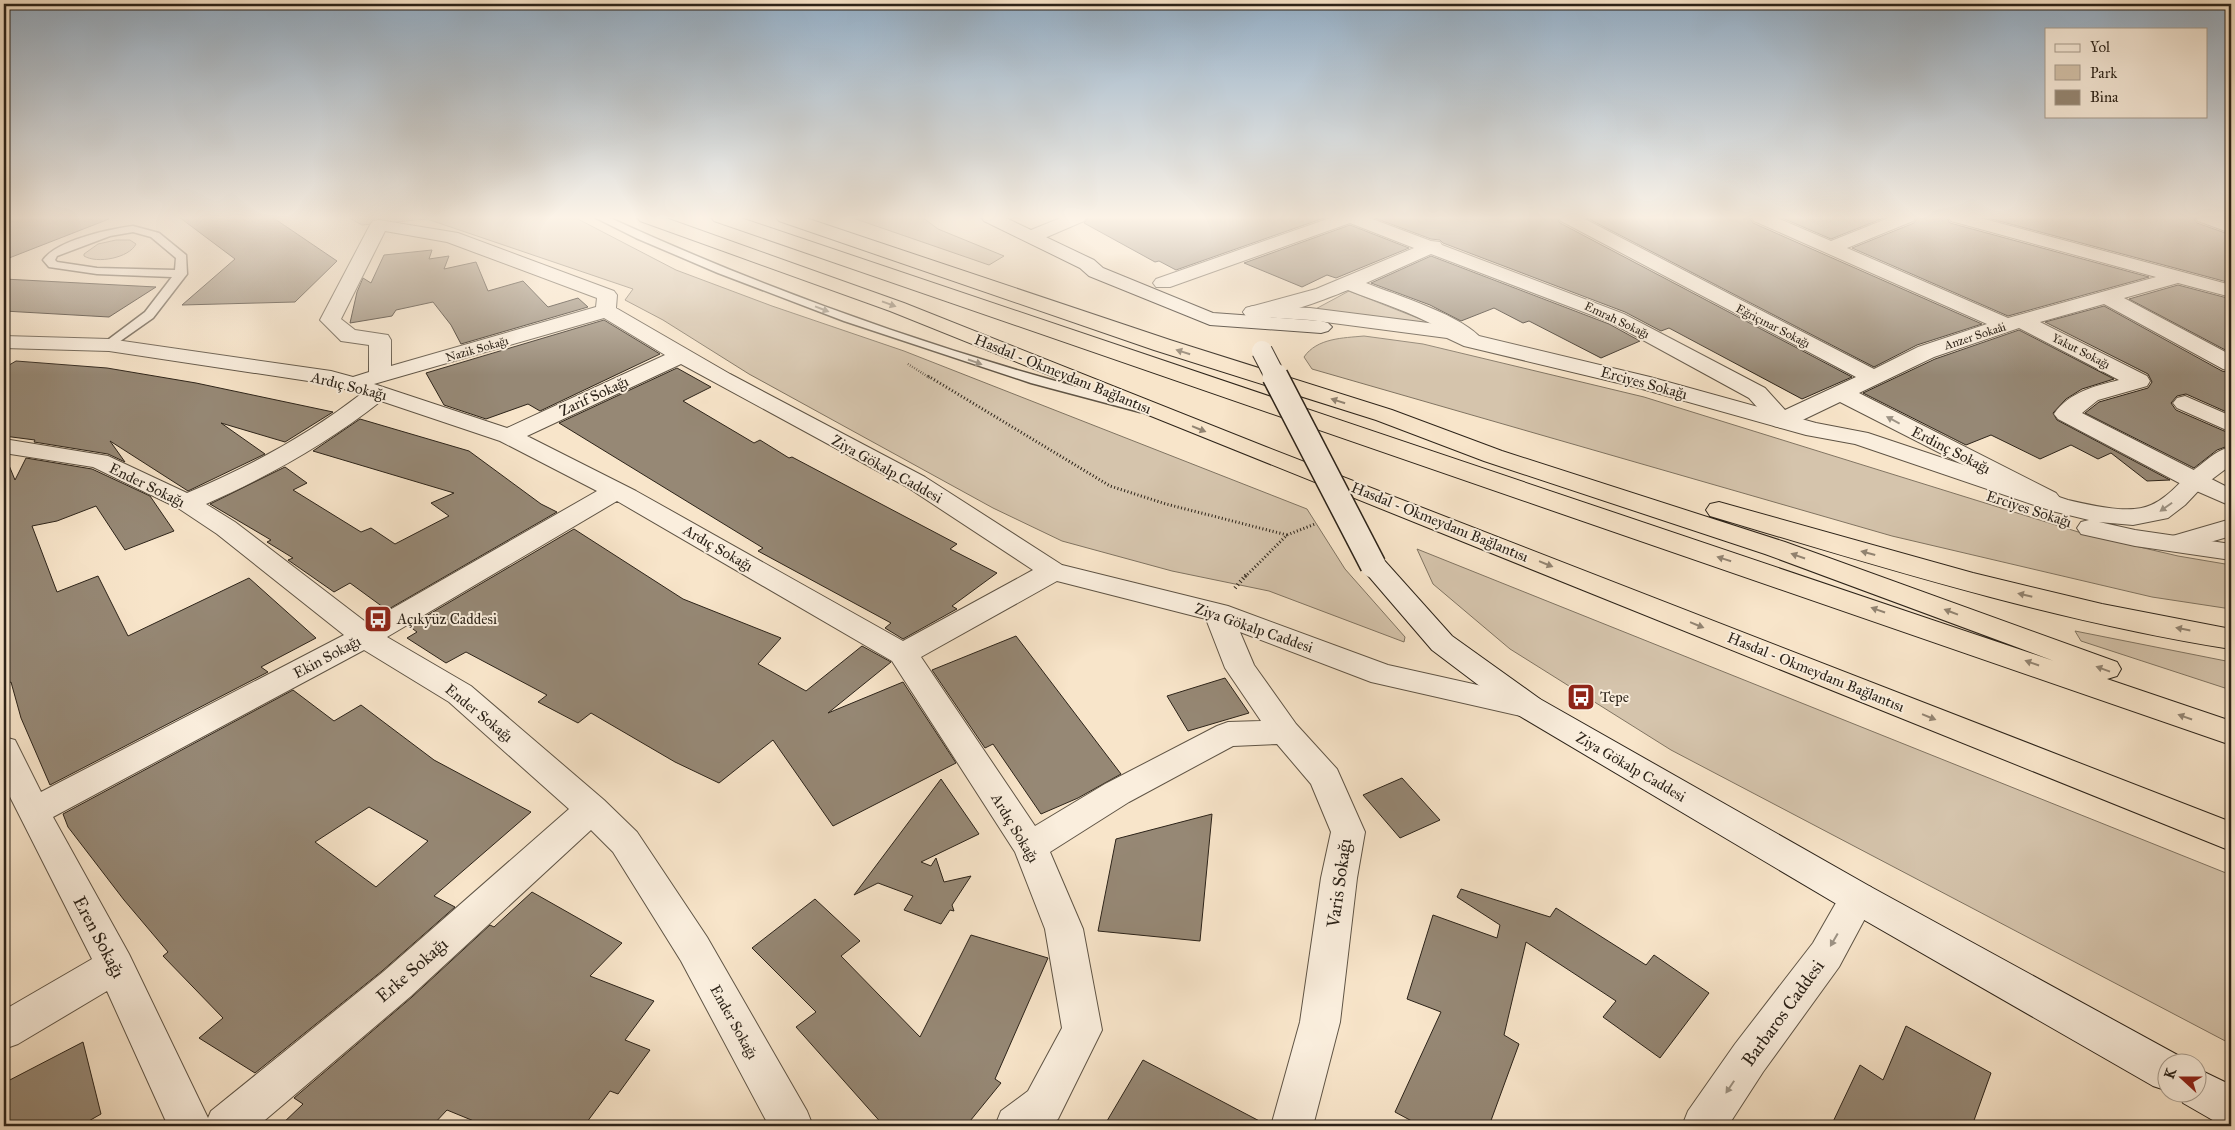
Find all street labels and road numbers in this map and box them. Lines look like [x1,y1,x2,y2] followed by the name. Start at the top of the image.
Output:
[1582,299,1652,342] street label: Emrah Sokağı
[1733,301,1813,352] street label: Eğriçınar Sokağı
[1941,319,2008,353] street label: Anzer Sokaåi
[972,330,1154,418] street label: Hasdal - Okmeydanı Bağlantısı
[2049,330,2113,373] street label: Yakut Sokağı
[444,333,511,366] street label: Nazik Sokağı
[1599,363,1689,403] street label: Erciyes Sokağı
[308,368,389,404] street label: Ardıç Sokağı
[556,372,632,420] street label: Zarif Sokağı
[1908,422,1994,478] street label: Erdinç Sokağı
[828,431,946,507] street label: Ziya Gökalp Caddesi
[106,459,188,511] street label: Ender Sokağı
[1349,478,1531,566] street label: Hasdal - Okmeydanı Bağlantısı
[1984,487,2074,531] street label: Erciyes Sokağı
[679,520,756,575] street label: Ardıç Sokağı
[1192,599,1316,657] street label: Ziya Gökalp Caddesi
[1725,628,1907,716] street label: Hasdal - Okmeydanı Bağlantısı
[290,632,364,682] street label: Ekin Sokağı
[441,680,517,746] street label: Ender Sokağı
[1573,728,1689,806] street label: Ziya Gökalp Caddesi
[987,789,1043,866] street label: Ardıç Sokağı
[1322,837,1357,930] street label: Varis Sokağı
[67,892,130,982] street label: Eren Sokağı
[372,933,453,1008] street label: Erke Sokağı
[1737,956,1829,1070] street label: Barbaros Caddesi
[706,982,762,1062] street label: Ender Sokağı

